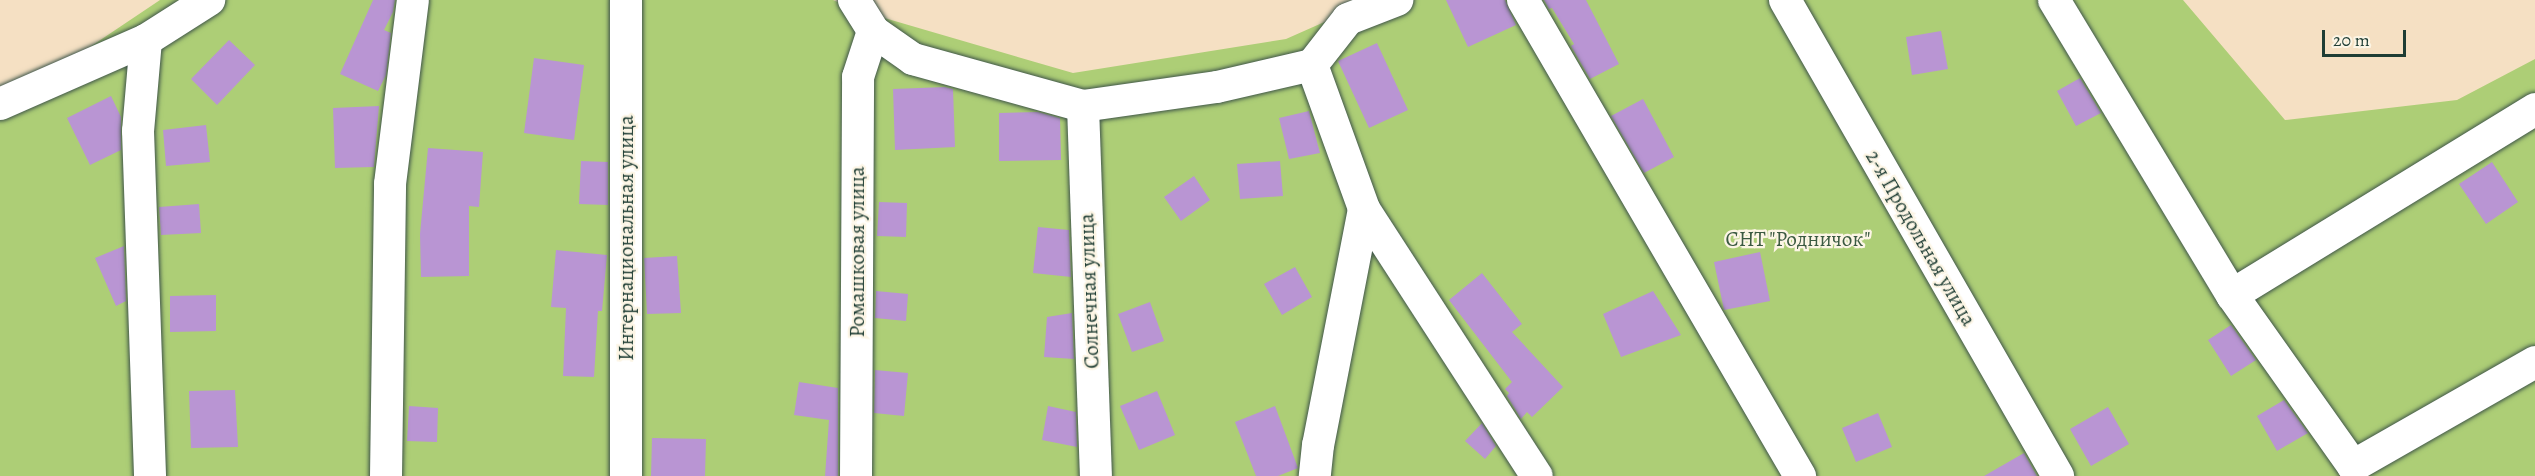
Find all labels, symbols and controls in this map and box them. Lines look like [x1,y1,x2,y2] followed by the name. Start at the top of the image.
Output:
[2325,18,2409,56] scale bar
[2333,28,2370,52] text: 20 m
[613,115,639,361] street label: Интернациональная улица
[1860,146,1982,330] street label: 2-я Продольная улица
[844,167,870,337] street label: Ромашковая улица
[1074,213,1104,369] street label: Солнечная улица
[1725,226,1871,252] park label: СНТ "Родничок"

